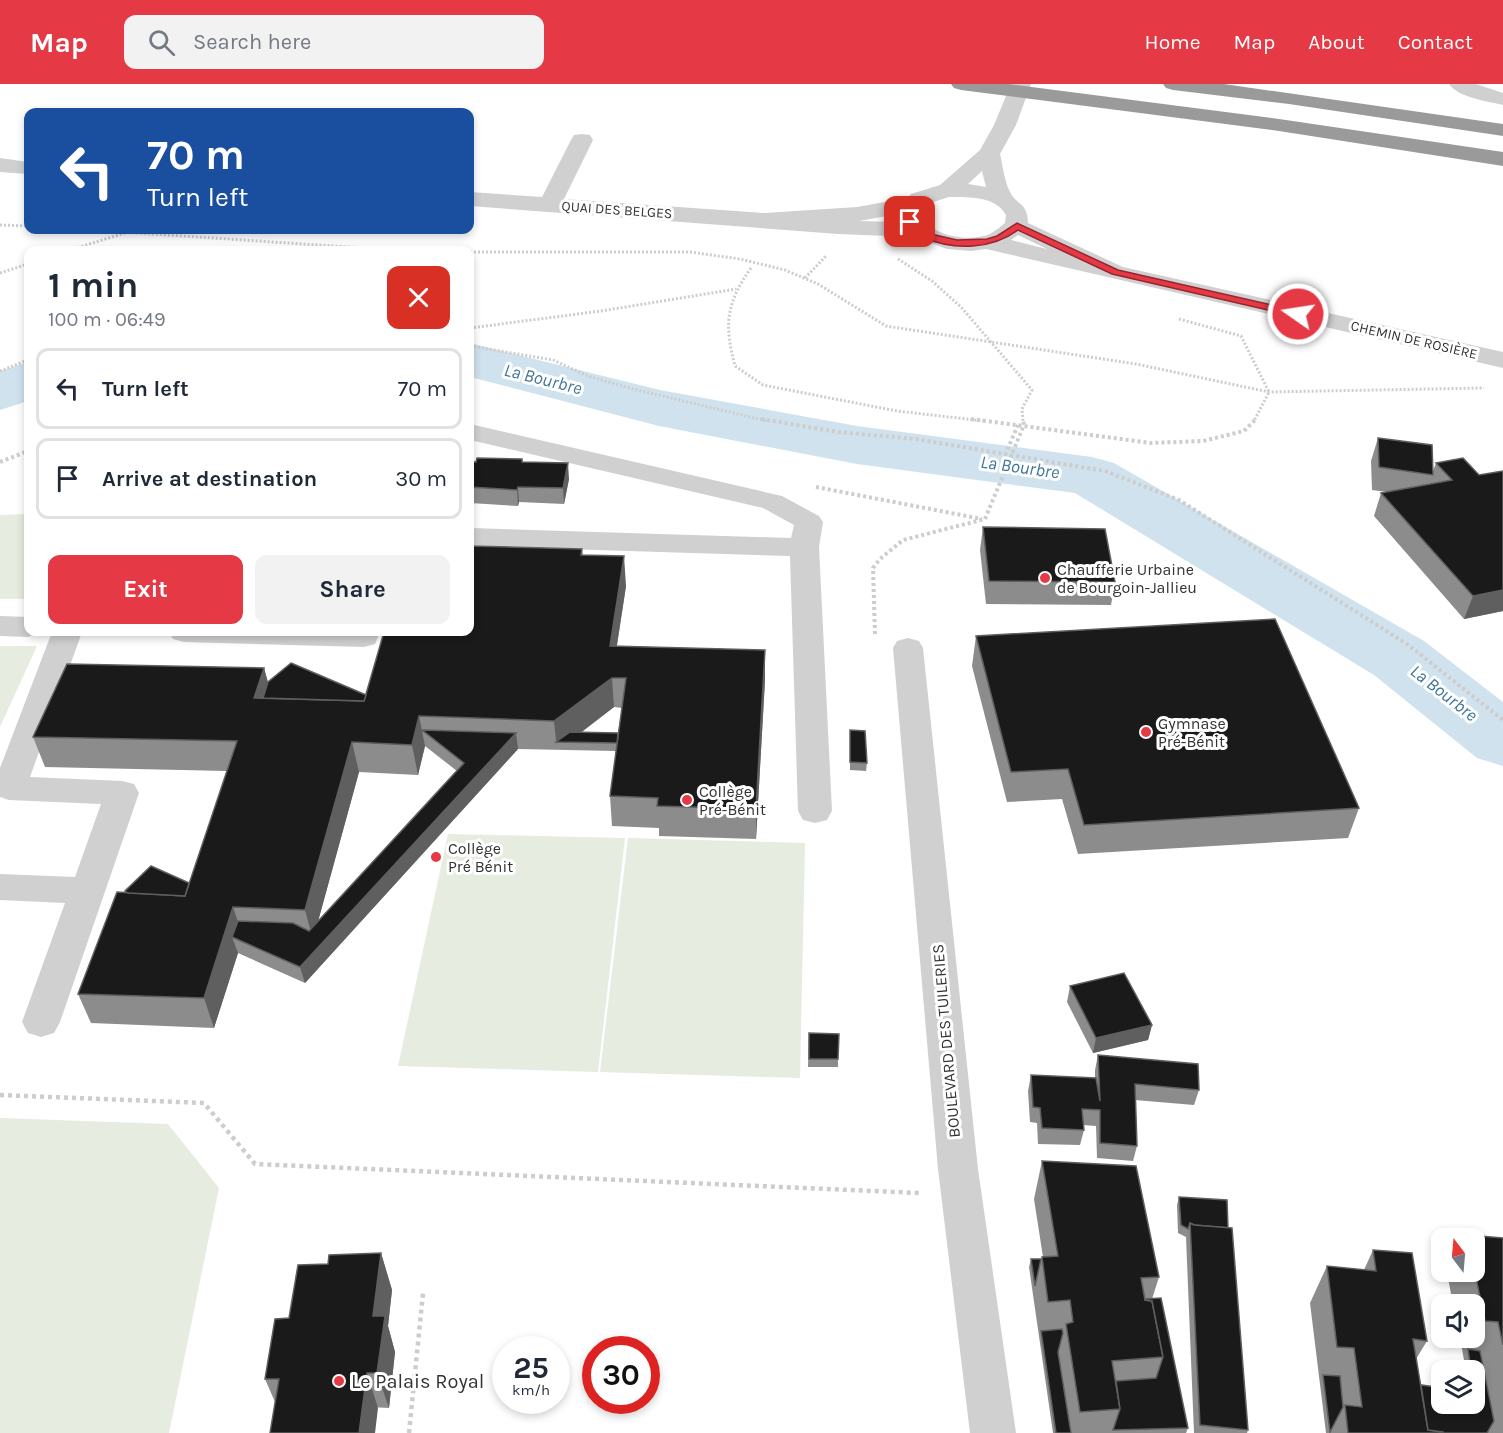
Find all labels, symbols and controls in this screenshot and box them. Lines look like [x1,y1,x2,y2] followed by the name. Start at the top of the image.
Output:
[124,15,544,69] search box
[30,26,88,59] text: Map
[145,26,178,59] icon: search
[193,29,311,55] text: Search here
[1145,30,1201,54] text: Home
[1234,30,1275,54] text: Map
[1308,30,1365,54] text: About
[1398,30,1473,54] text: Contact
[147,130,245,180] text: 70 m
[48,132,126,210] icon: left
[147,181,248,213] text: Turn left
[884,196,935,247] pin
[561,198,673,222] street label: QUAI DES BELGES
[893,205,926,238] icon: arrive
[48,264,138,306] text: 1 min
[387,266,450,329] button: close
[1266,282,1330,346] position arrow
[48,308,166,331] text: 100 m · 06:49
[1349,316,1479,363] street label: CHEMIN DE ROSIÈRE
[502,359,584,399] water label: La Bourbre
[51,372,84,405] icon: left
[102,376,189,402] text: Turn left
[398,376,447,402] text: 70 m
[979,451,1061,483] water label: La Bourbre
[51,462,84,495] icon: arrive
[102,466,317,492] text: Arrive at destination
[395,466,447,492] text: 30 m
[48,555,243,624] button: Exit
[255,555,450,624] button: Share
[1057,560,1197,597] place label: Chaufferie Urbaine de Bourgoin-Jallieu
[1038,571,1052,585] marker: Chaufferie Urbaine de Bourgoin-Jallieu
[1406,660,1482,726] water label: La Bourbre
[1158,714,1226,751] place label: Gymnase Pré-Bénit
[1139,725,1153,739] marker: Gymnase Pré-Bénit
[699,782,766,819] place label: Collège Pré-Bénit
[680,793,694,807] marker: Collège Pré-Bénit
[448,839,513,876] place label: Collège Pré Bénit
[429,850,443,864] marker: Collège Pré Bénit
[928,943,964,1139] street label: BOULEVARD DES TUILERIES
[1431,1228,1485,1282] north arrow
[1431,1228,1485,1414] map controls
[1431,1294,1485,1348] button: sound
[582,1336,660,1414] speed limit sign: 30
[513,1350,549,1386] text: 25
[1431,1360,1485,1414] button: layers
[351,1370,484,1393] place label: Le Palais Royal
[332,1374,346,1388] marker: Le Palais Royal
[512,1381,550,1399] text: km/h

